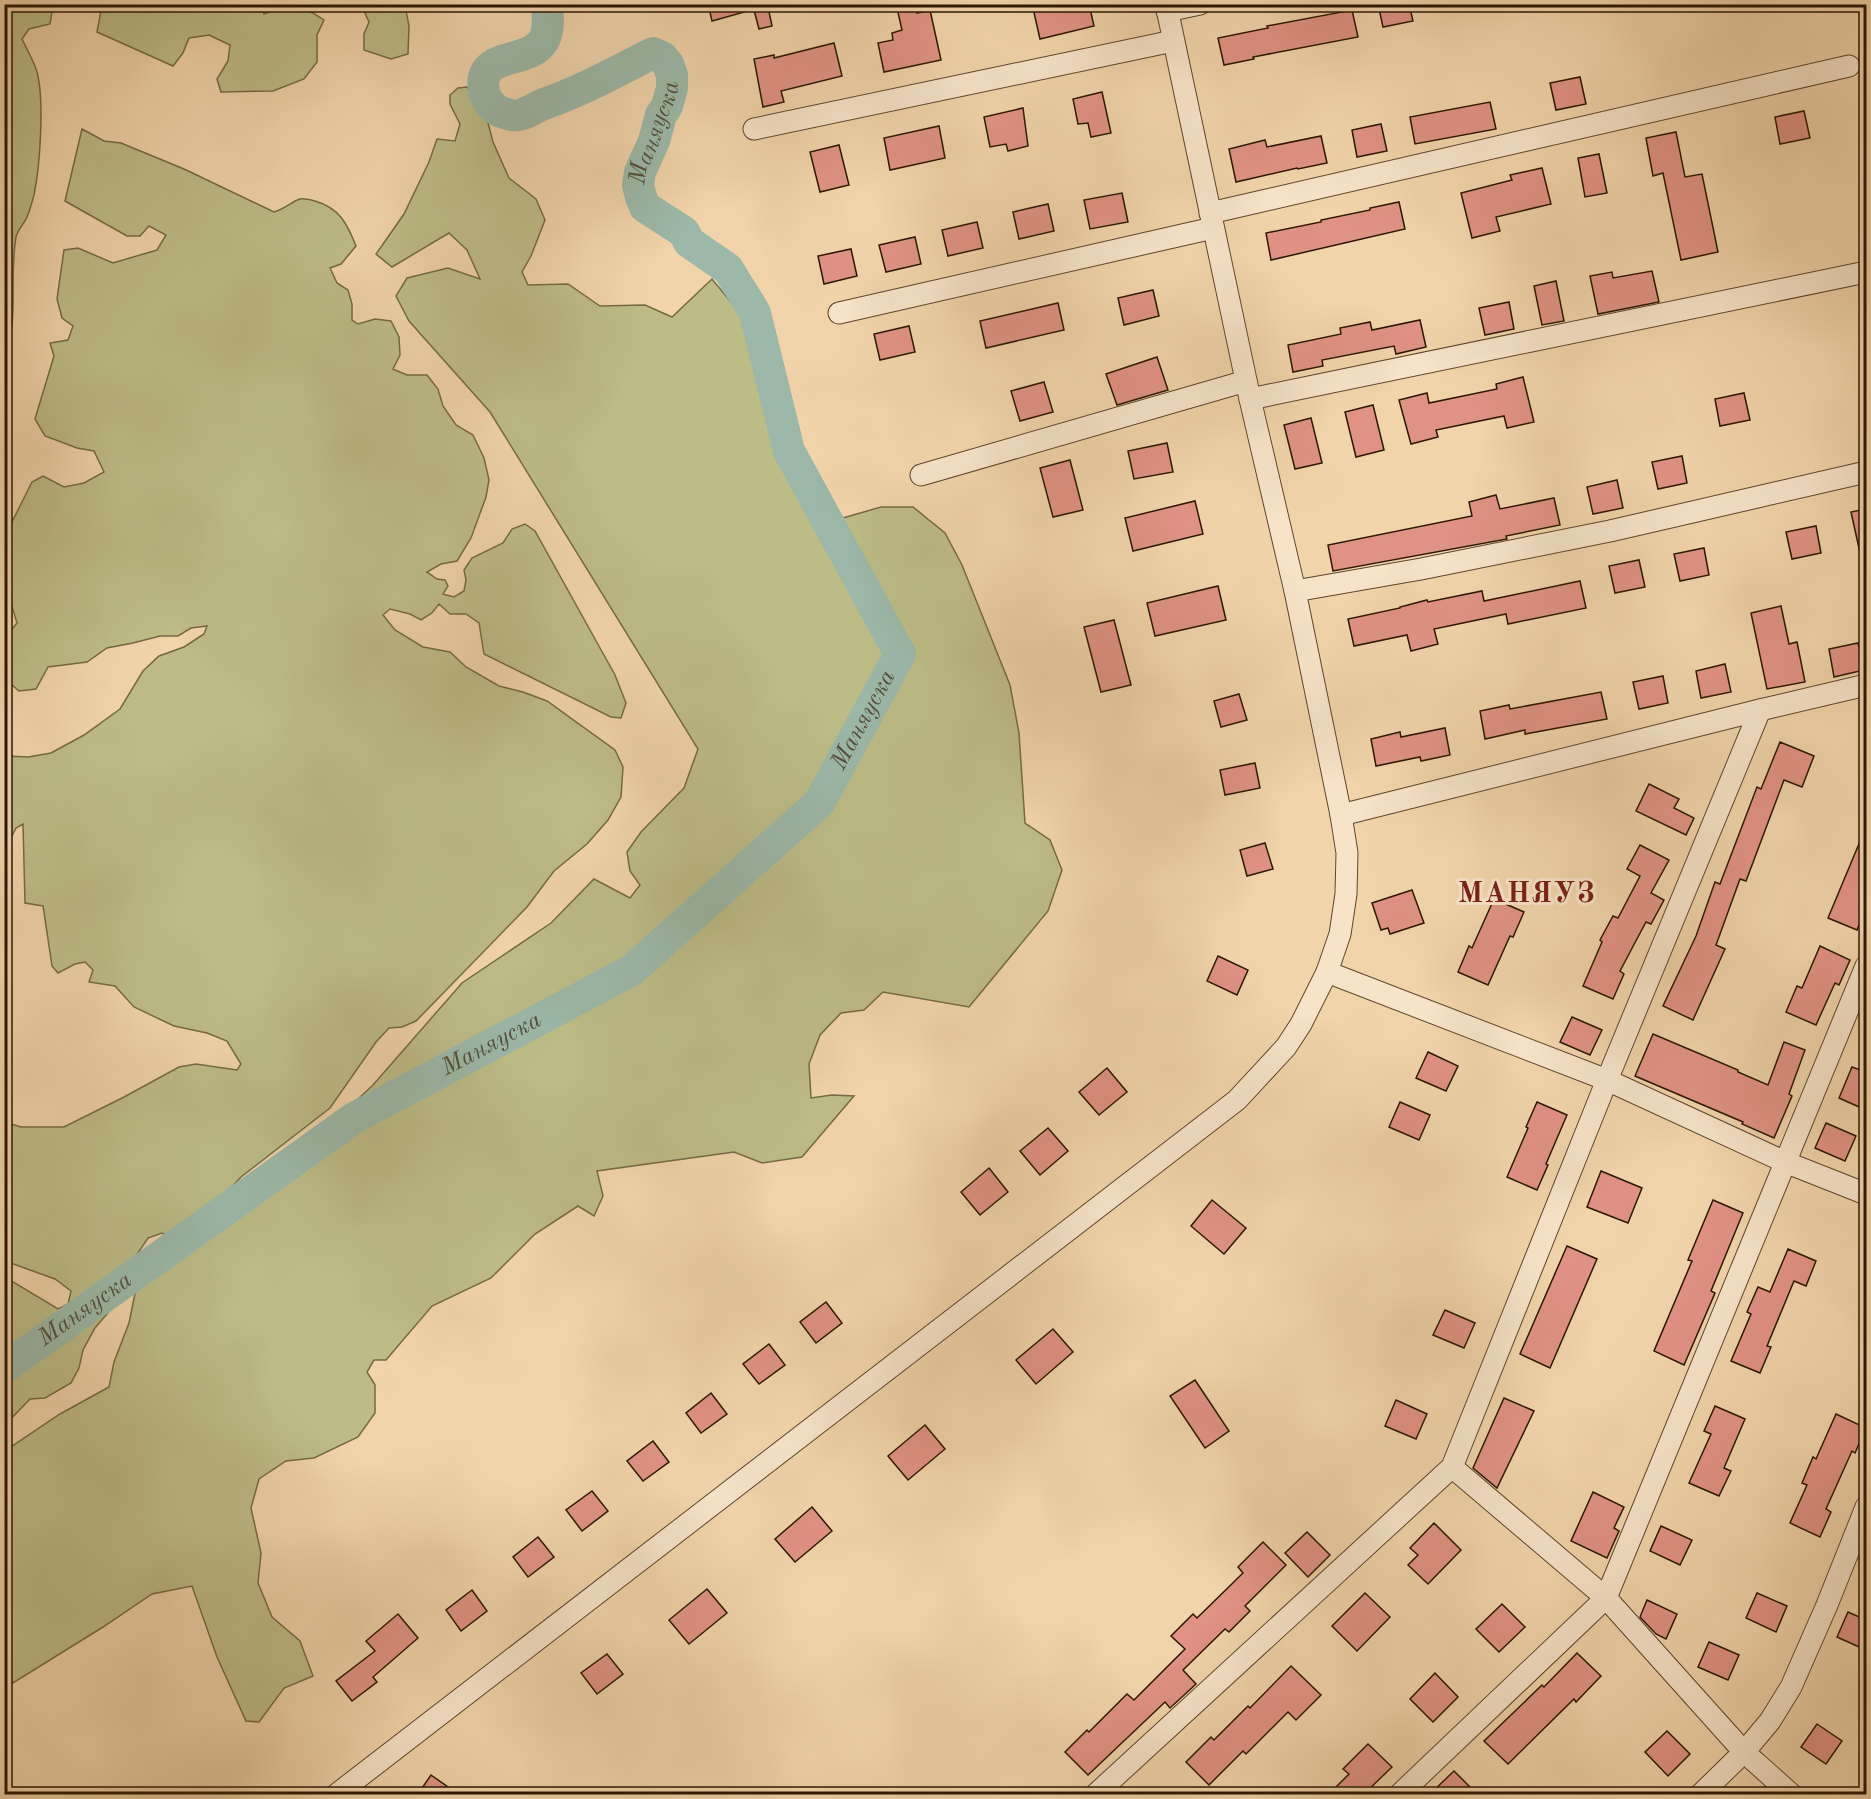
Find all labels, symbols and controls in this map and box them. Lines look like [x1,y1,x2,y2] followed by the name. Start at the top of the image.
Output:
[626,81,684,187] water label: Маняуска
[827,666,901,775] water label: Маняуска
[1458,880,1596,909] district label: МАНЯУЗ
[437,1008,546,1082] water label: Маняуска
[33,1268,137,1352] water label: Маняуска

